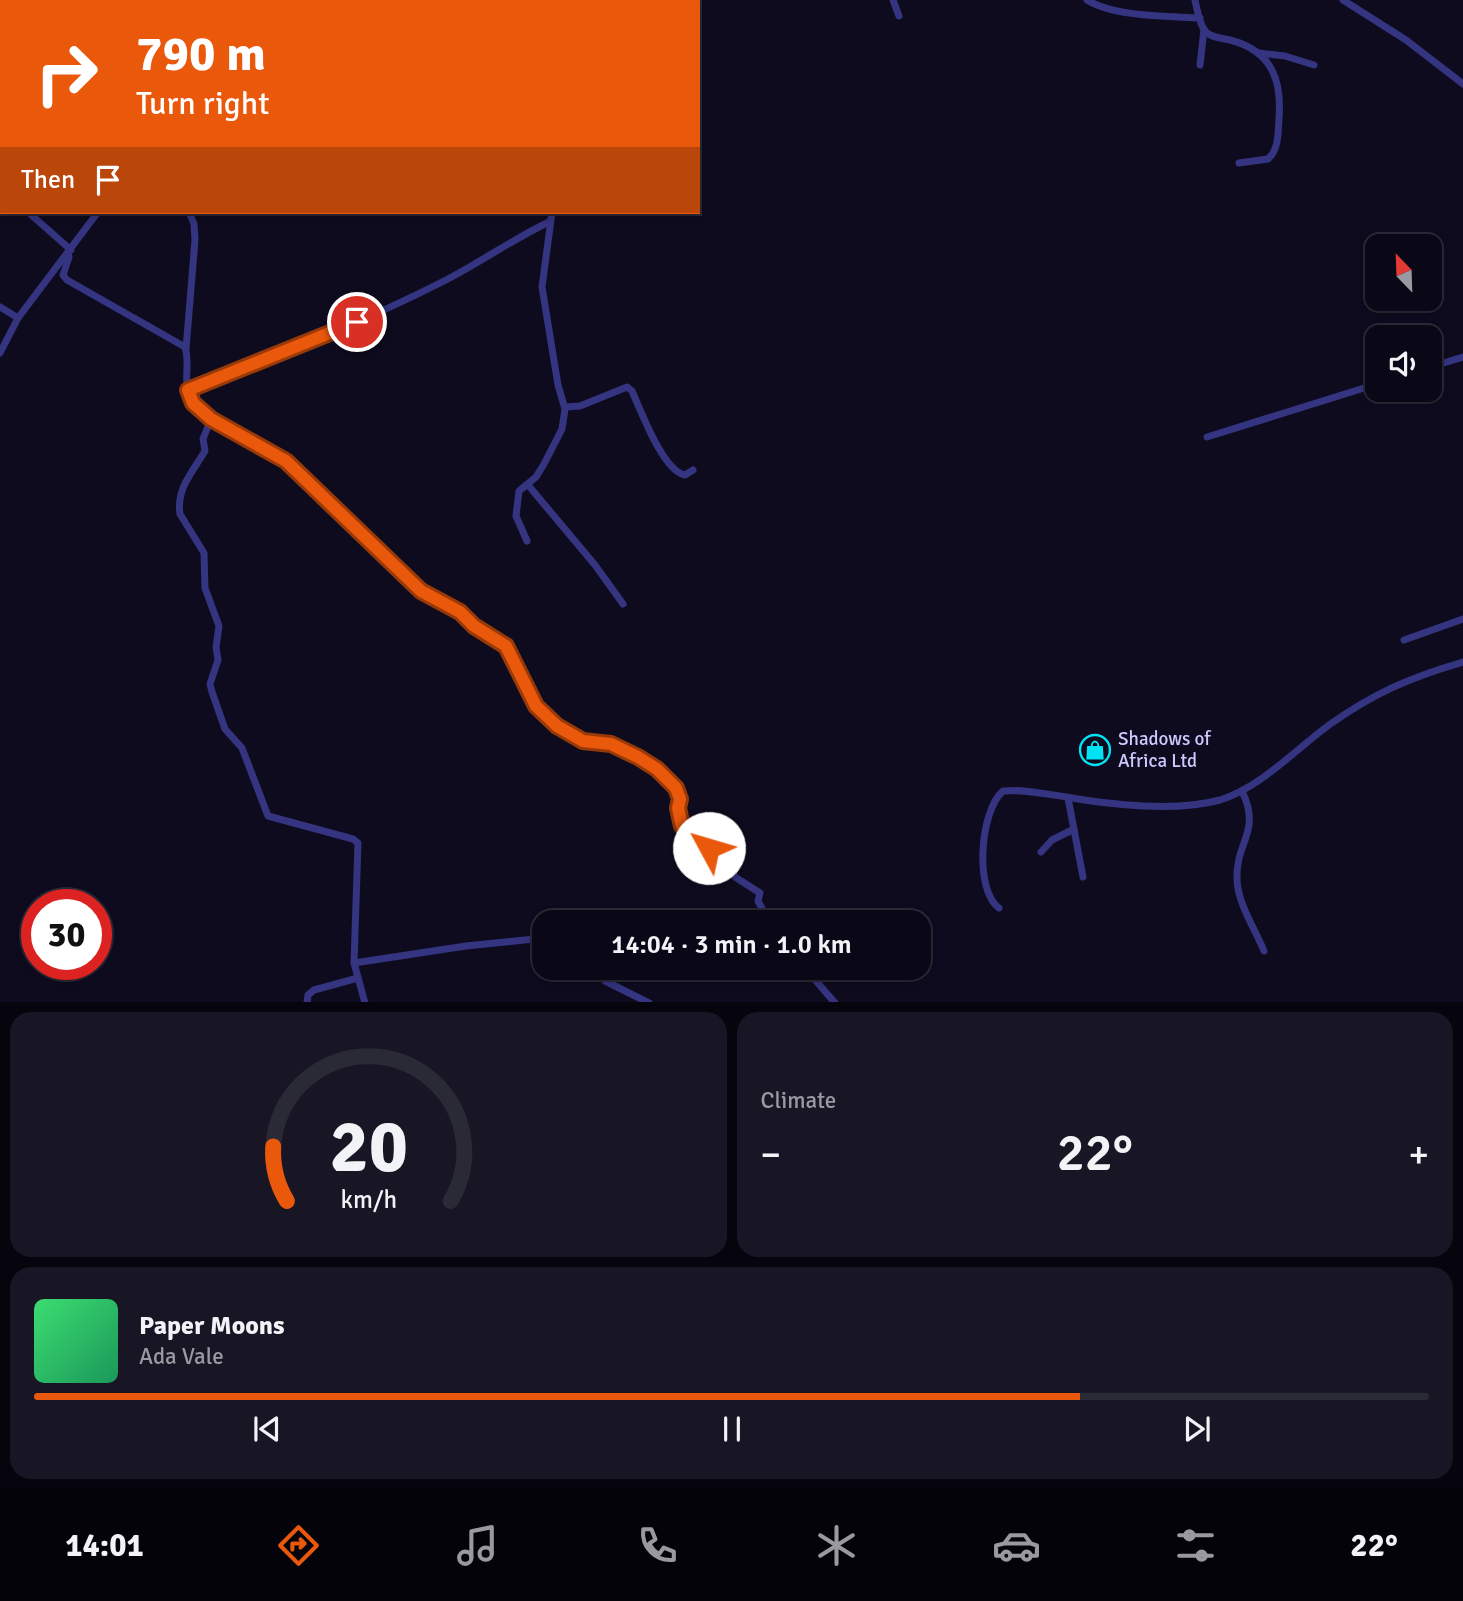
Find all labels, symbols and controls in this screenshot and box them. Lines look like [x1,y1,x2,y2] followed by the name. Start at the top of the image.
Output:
[136,24,266,84] text: 790 m
[21,28,112,119] icon: right
[136,84,269,123] text: Turn right
[89,161,127,199] icon: arrive
[21,164,75,196] text: Then
[1365,234,1442,312] north arrow
[1365,234,1442,402] map controls
[327,292,387,352] pin
[338,303,376,341] icon: arrive
[1365,325,1442,402] button: sound
[1118,727,1212,773] place label: Shadows of Africa Ltd
[1078,733,1112,767] shop icon: Shadows of Africa Ltd
[672,811,746,885] position arrow
[21,889,112,980] speed limit sign: 30
[611,929,852,961] text: 14:04 · 3 min · 1.0 km
[761,1086,836,1115] text: Climate
[329,1103,408,1192] text: 20
[1057,1121,1133,1185] text: 22°
[761,1131,781,1178] text: −
[1408,1131,1429,1178] text: +
[340,1183,397,1214] text: km/h
[139,1310,285,1342] text: Paper Moons
[139,1342,224,1371] text: Ada Vale
[248,1410,286,1448] icon: previous
[713,1410,751,1448] icon: pause
[1178,1410,1216,1448] icon: next
[274,1521,323,1570] icon: directions
[453,1521,502,1570] icon: music
[633,1521,682,1570] icon: phone
[812,1521,861,1570] icon: climate
[992,1521,1041,1570] icon: car
[1171,1521,1220,1570] icon: filters
[65,1526,144,1565] text: 14:01
[1350,1526,1398,1565] text: 22°

